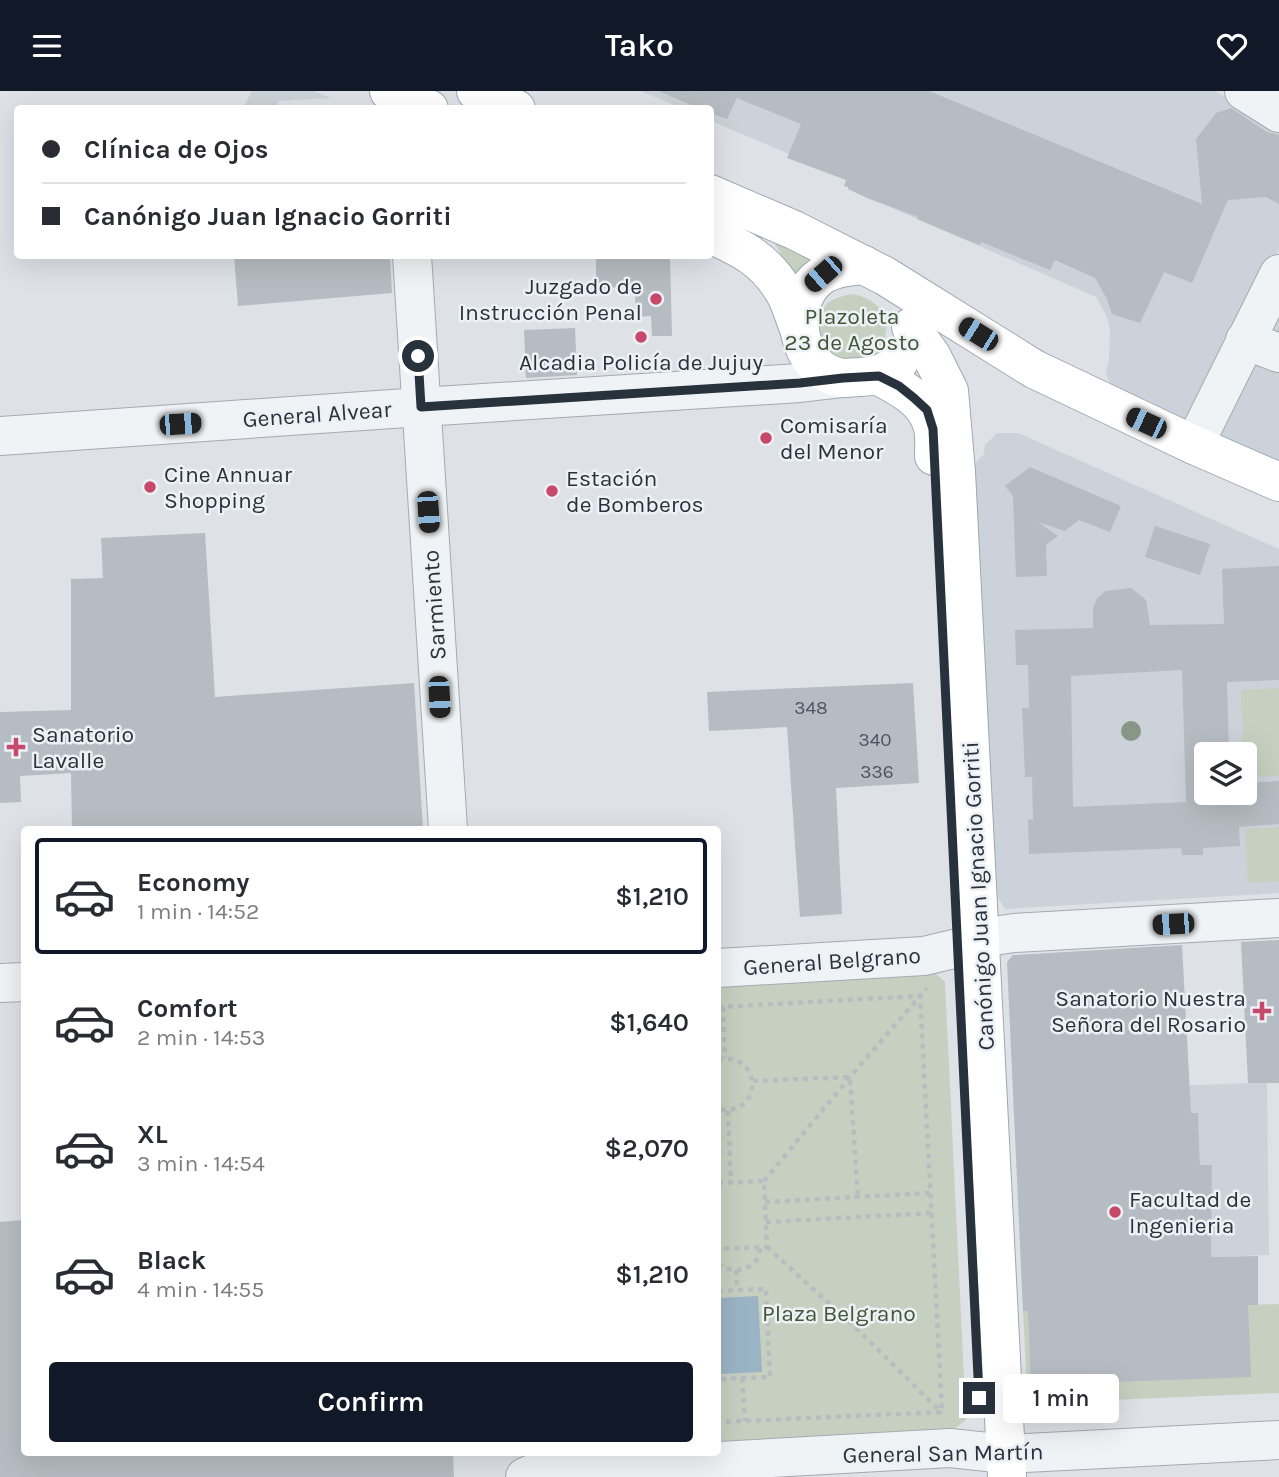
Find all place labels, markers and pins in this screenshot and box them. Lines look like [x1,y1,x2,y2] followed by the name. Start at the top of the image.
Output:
[459,273,642,326] place label: Juzgado de Instrucción Penal
[648,291,664,307] marker: Juzgado de Instrucción Penal
[633,329,649,345] marker: Alcadia Policía de Jujuy
[519,349,763,376] place label: Alcadia Policía de Jujuy
[780,412,888,465] place label: Comisaría del Menor
[758,430,774,446] marker: Comisaría del Menor
[164,461,293,514] place label: Cine Annuar Shopping
[566,465,704,518] place label: Estación de Bomberos
[142,479,158,495] marker: Cine Annuar Shopping
[544,483,560,499] marker: Estación de Bomberos
[32,721,134,774] place label: Sanatorio Lavalle
[6,737,26,757] marker: Sanatorio Lavalle
[1051,985,1246,1038] place label: Sanatorio Nuestra Señora del Rosario
[1252,1001,1272,1021] marker: Sanatorio Nuestra Señora del Rosario
[1129,1186,1251,1239] place label: Facultad de Ingenieria
[1107,1204,1123,1220] marker: Facultad de Ingenieria

